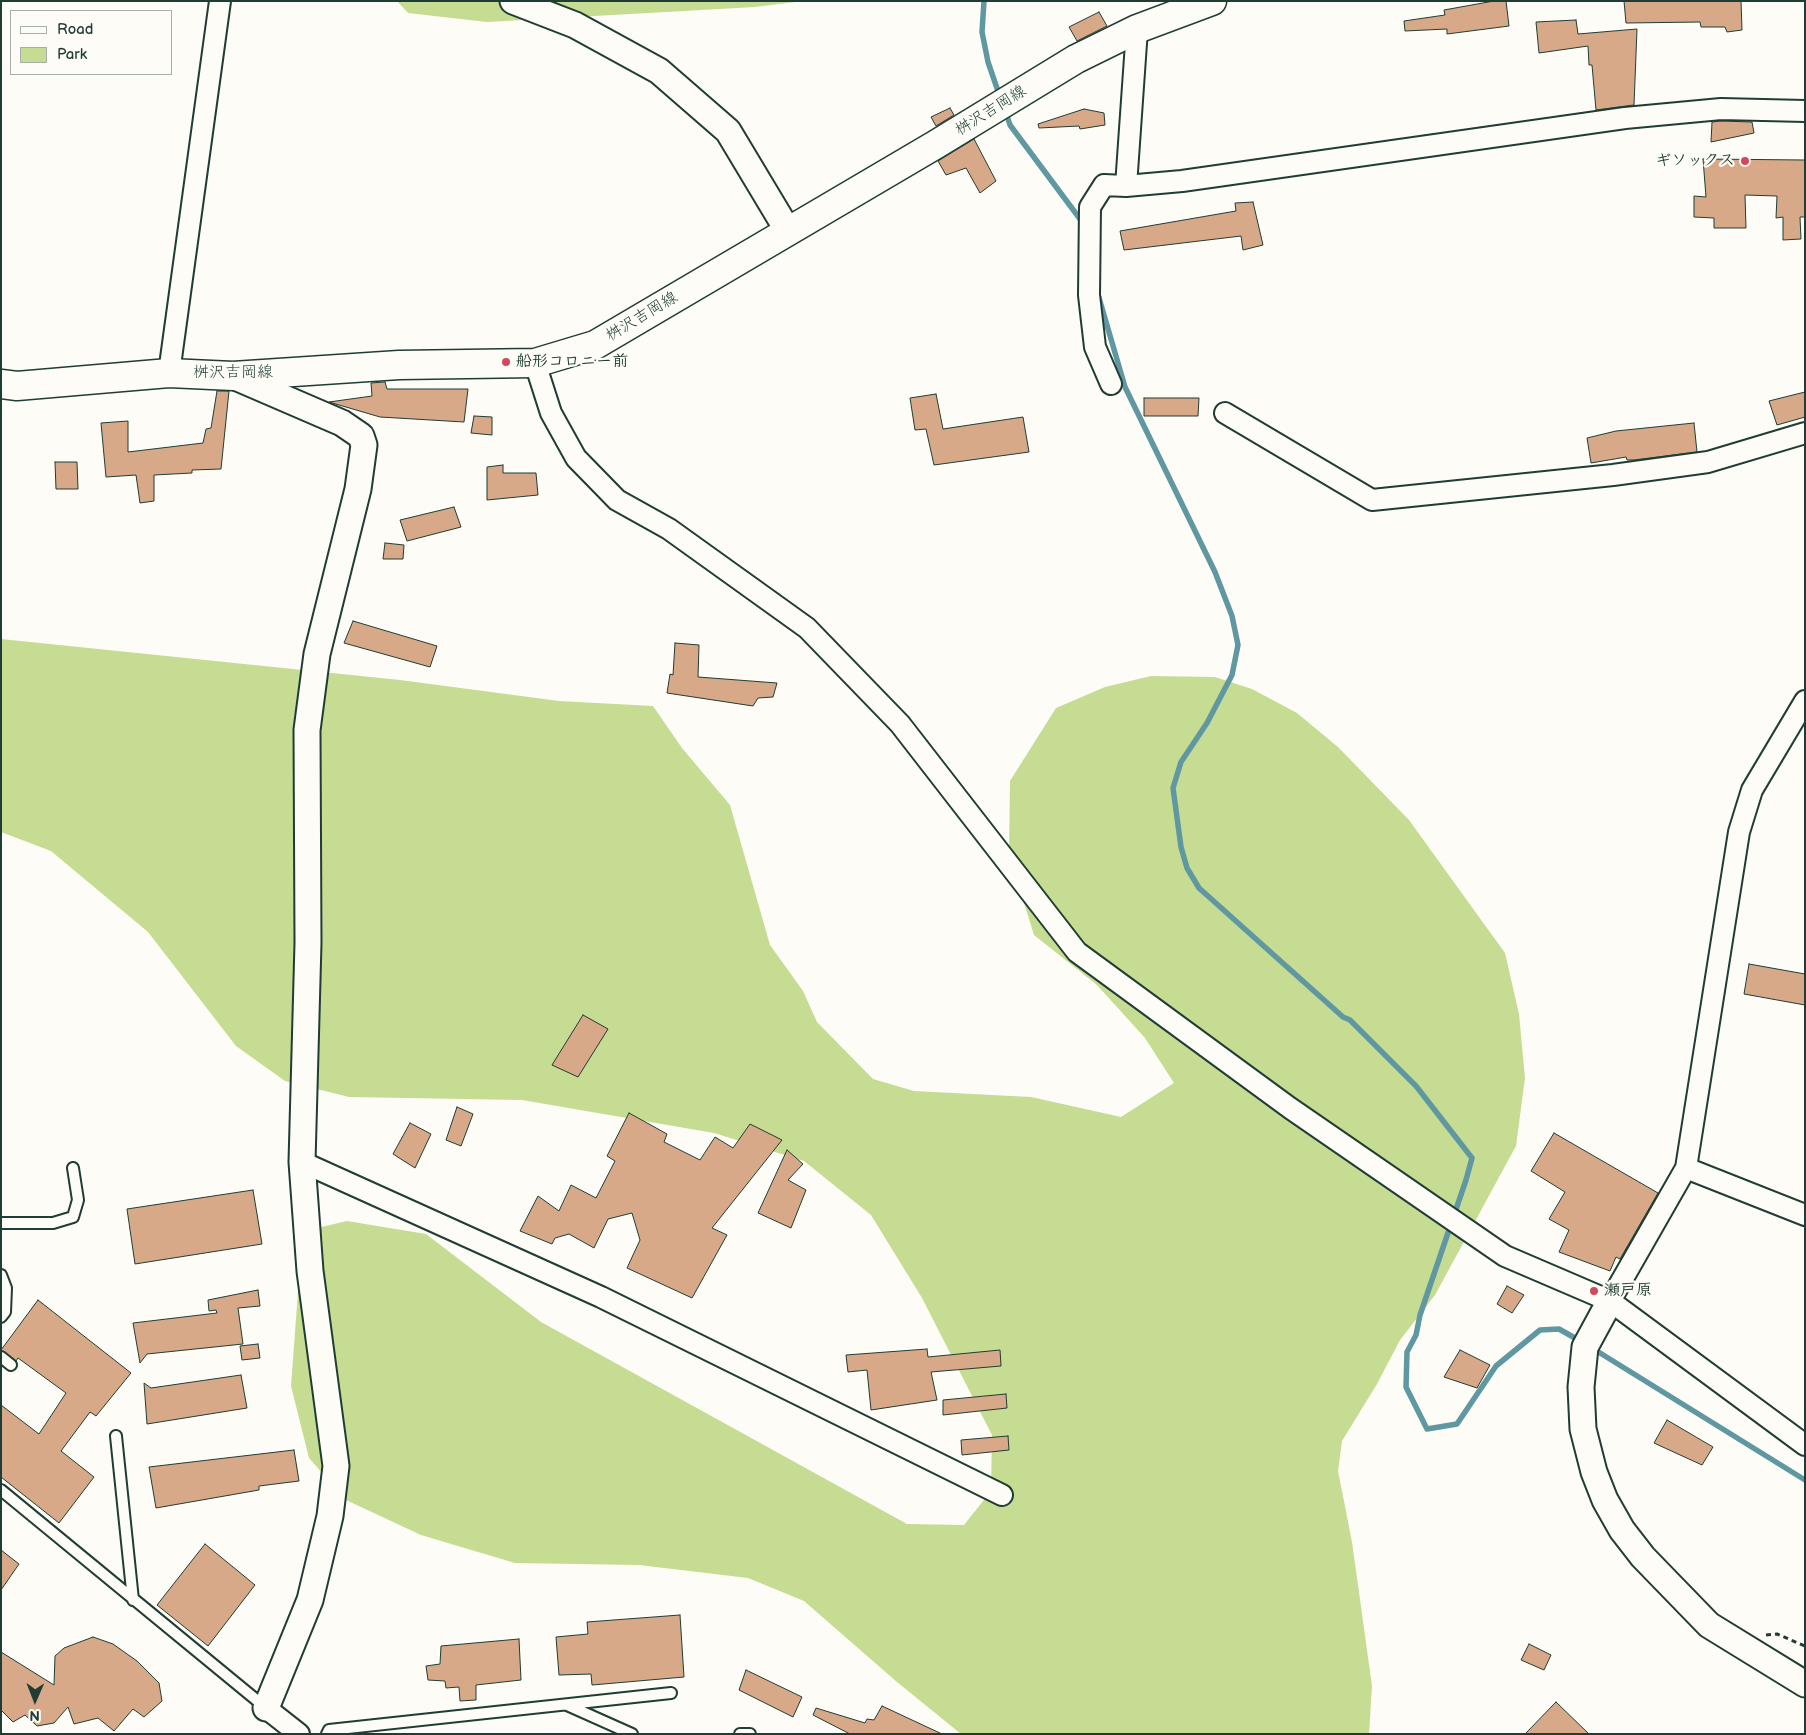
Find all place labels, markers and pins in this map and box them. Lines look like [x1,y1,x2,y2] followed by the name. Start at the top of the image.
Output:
[1655,151,1735,171] place label: ギソックス
[1739,155,1751,167] marker: ギソックス
[516,352,628,372] place label: 船形コロニー前
[500,356,512,368] marker: 船形コロニー前
[1604,1281,1652,1301] place label: 瀬戸原
[1588,1285,1600,1297] marker: 瀬戸原

